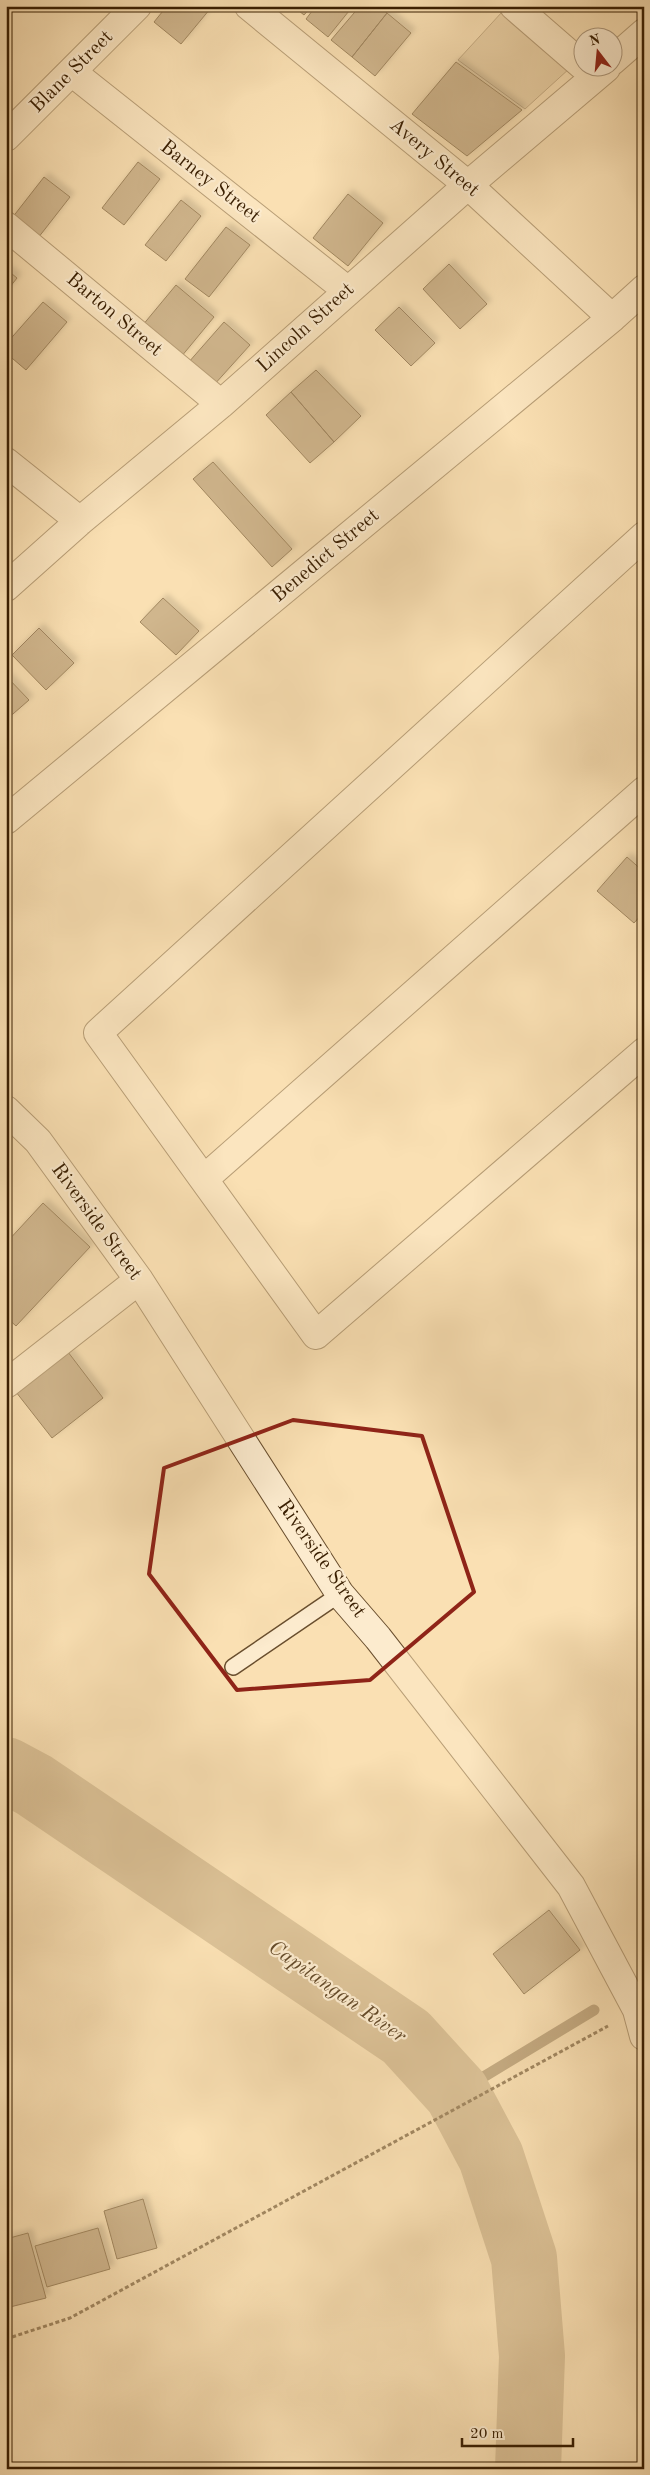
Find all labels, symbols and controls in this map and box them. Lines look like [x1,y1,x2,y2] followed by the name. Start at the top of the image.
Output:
[27,27,117,117] street label: Blane Street
[572,28,622,78] north arrow
[588,32,602,49] text: N
[385,115,483,201] street label: Avery Street
[156,137,264,227] street label: Barney Street
[62,269,166,361] street label: Barton Street
[254,279,358,377] street label: Lincoln Street
[269,506,383,606] street label: Benedict Street
[47,1160,145,1284] street label: Riverside Street
[273,1496,369,1622] street label: Riverside Street
[264,1937,410,2048] water label: Capitangan River
[462,2415,574,2447] scale bar
[470,2427,504,2442] text: 20 m

